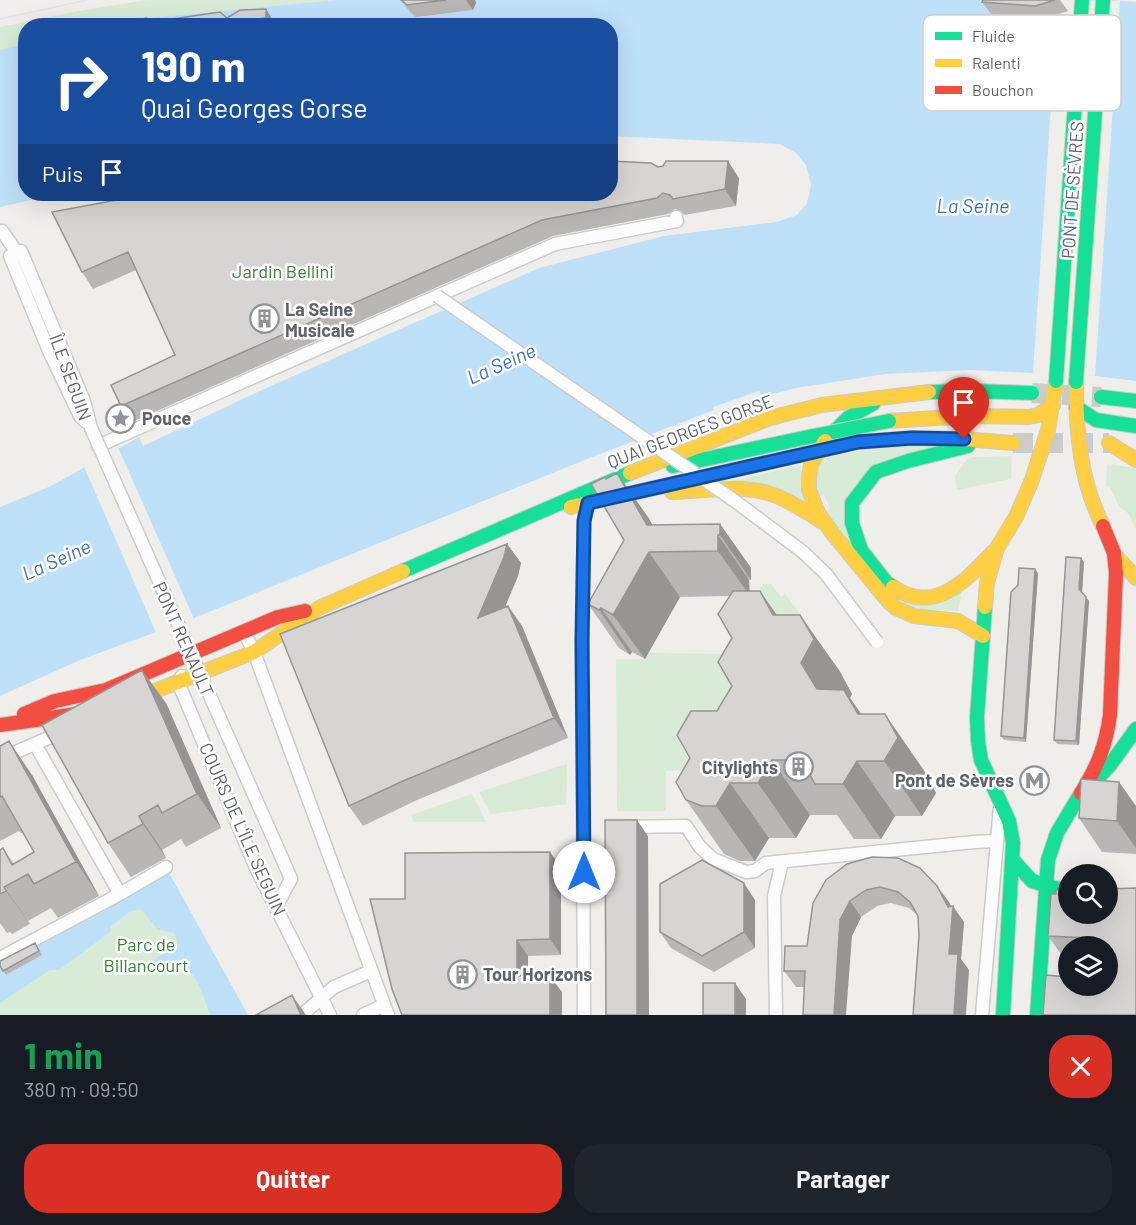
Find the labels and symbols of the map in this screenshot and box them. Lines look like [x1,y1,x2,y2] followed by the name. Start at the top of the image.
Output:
[923,15,1121,111] legend
[972,26,1015,45] text: Fluide
[972,53,1021,72] text: Ralenti
[972,80,1034,99] text: Bouchon
[1056,120,1088,260] street label: PONT DE SÈVRES
[937,193,1009,217] water label: La Seine
[232,260,334,282] park label: Jardin Bellini
[285,298,355,341] place label: La Seine Musicale
[248,303,280,335] building icon: La Seine Musicale
[45,331,97,423] street label: ÎLE SEGUIN
[463,337,539,389] water label: La Seine
[938,377,989,439] pin
[604,389,776,473] street label: QUAI GEORGES GORSE
[105,402,137,434] place icon: Pouce
[142,407,192,429] place label: Pouce
[18,533,94,585] water label: La Seine
[149,578,219,700] street label: PONT RENAULT
[195,739,291,919] street label: COURS DE L'ÎLE SEGUIN
[783,751,815,783] building icon: Citylights
[702,756,778,778] place label: Citylights
[1019,764,1051,796] metro station icon: Pont de Sèvres
[895,769,1014,791] place label: Pont de Sèvres
[552,840,616,904] position arrow
[103,933,189,976] park label: Parc de Billancourt
[446,958,478,990] building icon: Tour Horizons
[483,963,592,985] place label: Tour Horizons

